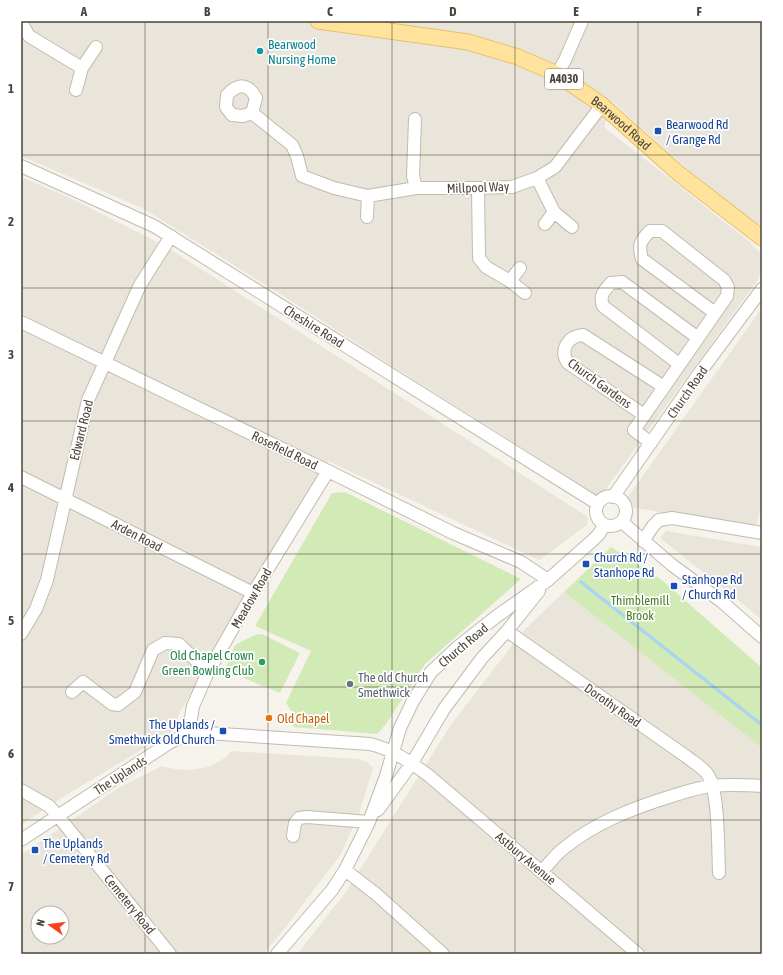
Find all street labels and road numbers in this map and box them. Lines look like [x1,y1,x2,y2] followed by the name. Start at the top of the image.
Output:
[545,69,583,89] road number: A4030
[588,93,654,153] street label: Bearwood Road
[446,179,510,196] street label: Millpool Way
[281,302,347,351] street label: Cheshire Road
[565,355,635,412] street label: Church Gardens
[664,363,711,421] street label: Church Road
[67,398,96,462] street label: Edward Road
[249,428,320,473] street label: Rosefield Road
[109,516,165,555] street label: Arden Road
[228,565,275,631] street label: Meadow Road
[436,620,491,670] street label: Church Road
[582,681,644,730] street label: Dorothy Road
[91,753,150,798] street label: The Uplands
[492,829,559,888] street label: Astbury Avenue
[101,871,158,937] street label: Cemetery Road

